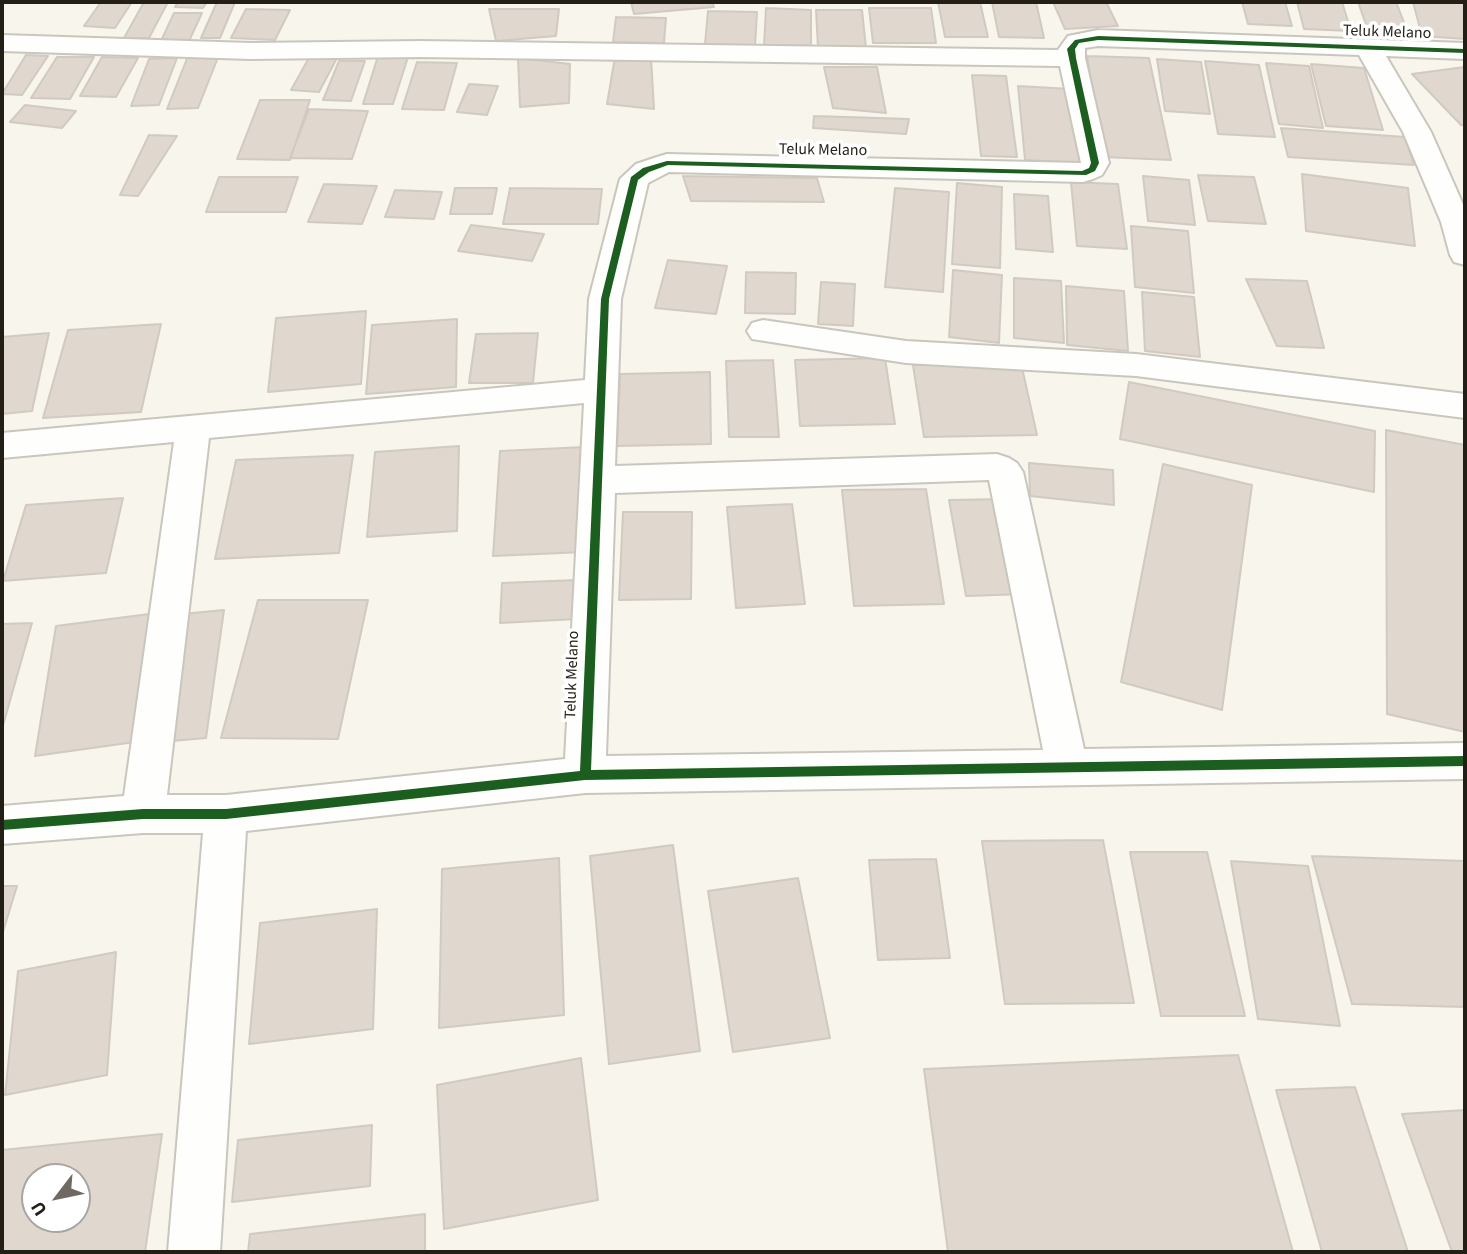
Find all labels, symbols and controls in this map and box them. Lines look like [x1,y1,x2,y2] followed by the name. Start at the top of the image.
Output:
[1342,22,1432,44] street label: Teluk Melano
[779,141,867,161] street label: Teluk Melano
[562,630,584,720] street label: Teluk Melano
[21,1163,91,1233] north arrow
[25,1196,54,1221] text: U

